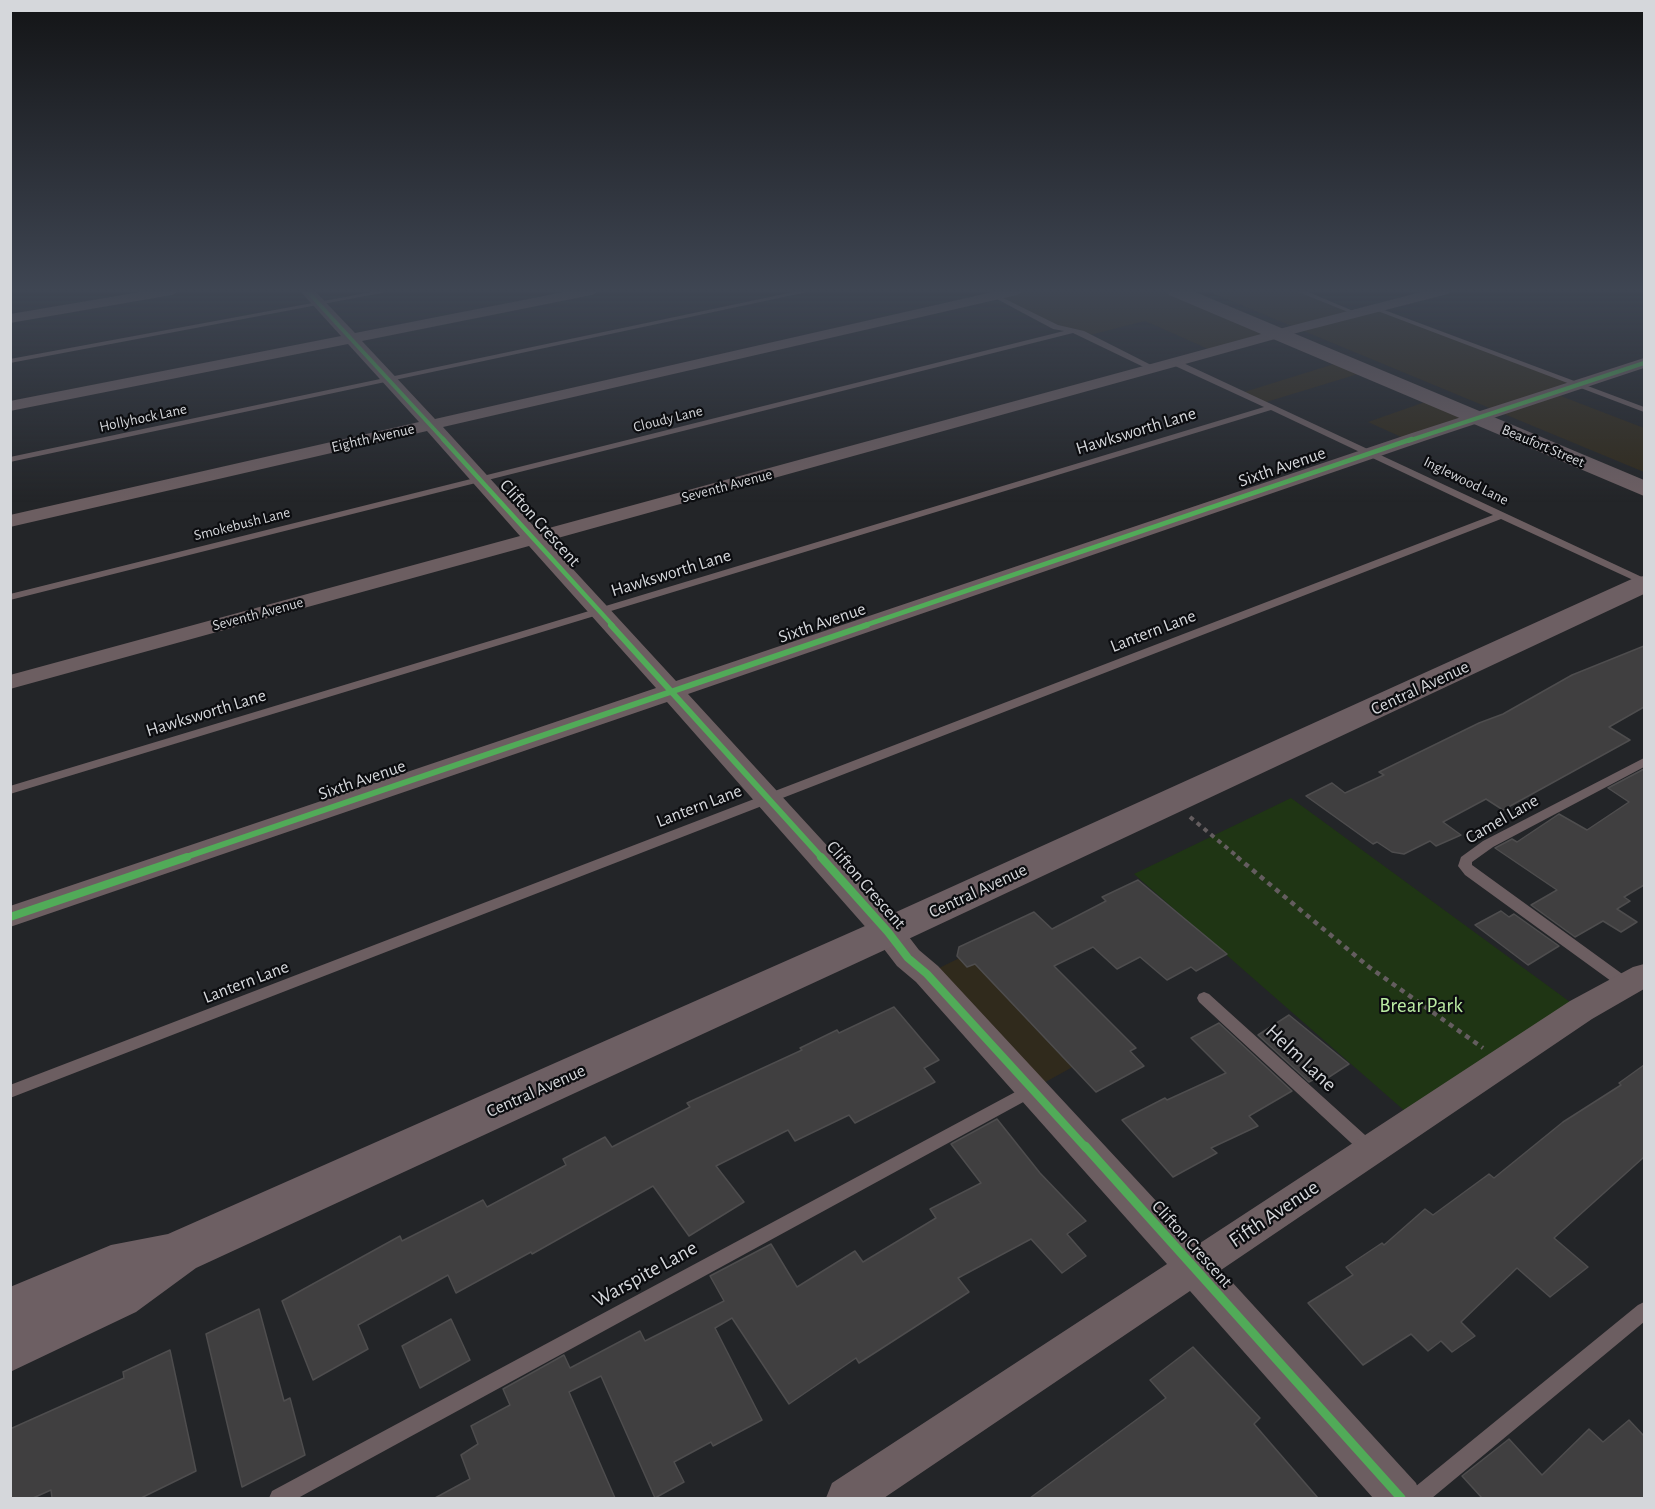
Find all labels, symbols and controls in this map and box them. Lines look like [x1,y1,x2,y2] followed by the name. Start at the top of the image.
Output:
[98,400,188,436] street label: Hollyhock Lane
[631,402,705,436] street label: Cloudy Lane
[1073,402,1199,460] street label: Hawksworth Lane
[330,420,416,456] street label: Eighth Avenue
[1499,420,1587,472] street label: Beaufort Street
[1235,442,1329,492] street label: Sixth Avenue
[1421,453,1511,509] street label: Inglewood Lane
[680,465,774,507] street label: Seventh Avenue
[495,475,585,571] street label: Clifton Crescent
[192,503,292,545] street label: Smokebush Lane
[608,544,734,602] street label: Hawksworth Lane
[211,593,305,635] street label: Seventh Avenue
[775,598,869,648] street label: Sixth Avenue
[1107,605,1199,657] street label: Lantern Lane
[1367,656,1473,720] street label: Central Avenue
[143,684,269,742] street label: Hawksworth Lane
[315,755,409,805] street label: Sixth Avenue
[653,780,745,832] street label: Lantern Lane
[1462,789,1542,849] street label: Camel Lane
[822,836,910,934] street label: Clifton Crescent
[925,859,1031,923] street label: Central Avenue
[200,956,292,1008] street label: Lantern Lane
[1379,993,1463,1019] park label: Brear Park
[1260,1019,1342,1097] street label: Helm Lane
[483,1060,589,1122] street label: Central Avenue
[1224,1175,1324,1253] street label: Fifth Avenue
[1147,1196,1237,1292] street label: Clifton Crescent
[588,1235,702,1313] street label: Warspite Lane

